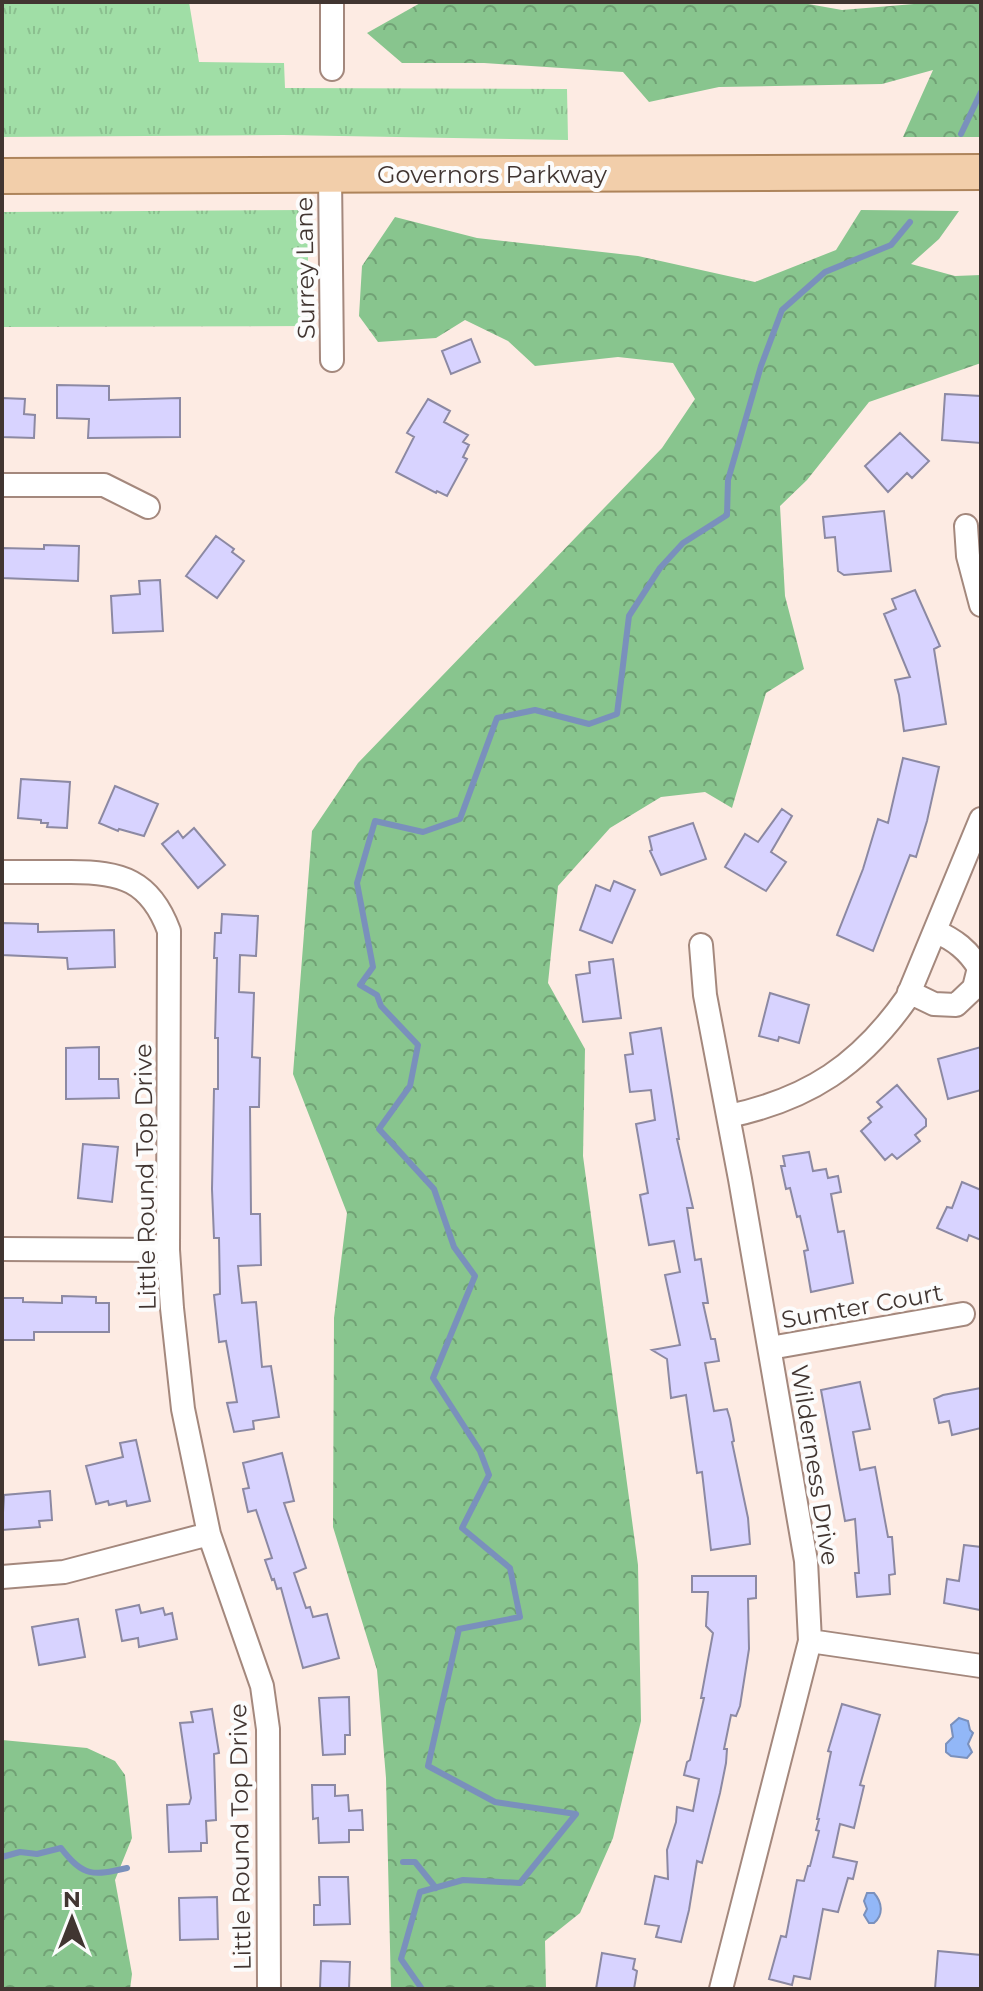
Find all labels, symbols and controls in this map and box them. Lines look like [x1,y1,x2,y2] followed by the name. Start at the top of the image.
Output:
[377,160,607,189] street label: Governors Parkway
[289,197,321,339] street label: Surrey Lane
[128,1043,162,1311] street label: Little Round Top Drive
[779,1277,945,1334] street label: Sumter Court
[785,1363,845,1567] street label: Wilderness Drive
[223,1703,257,1971] street label: Little Round Top Drive
[32,1879,112,1959] north arrow
[63,1886,81,1913] text: N

